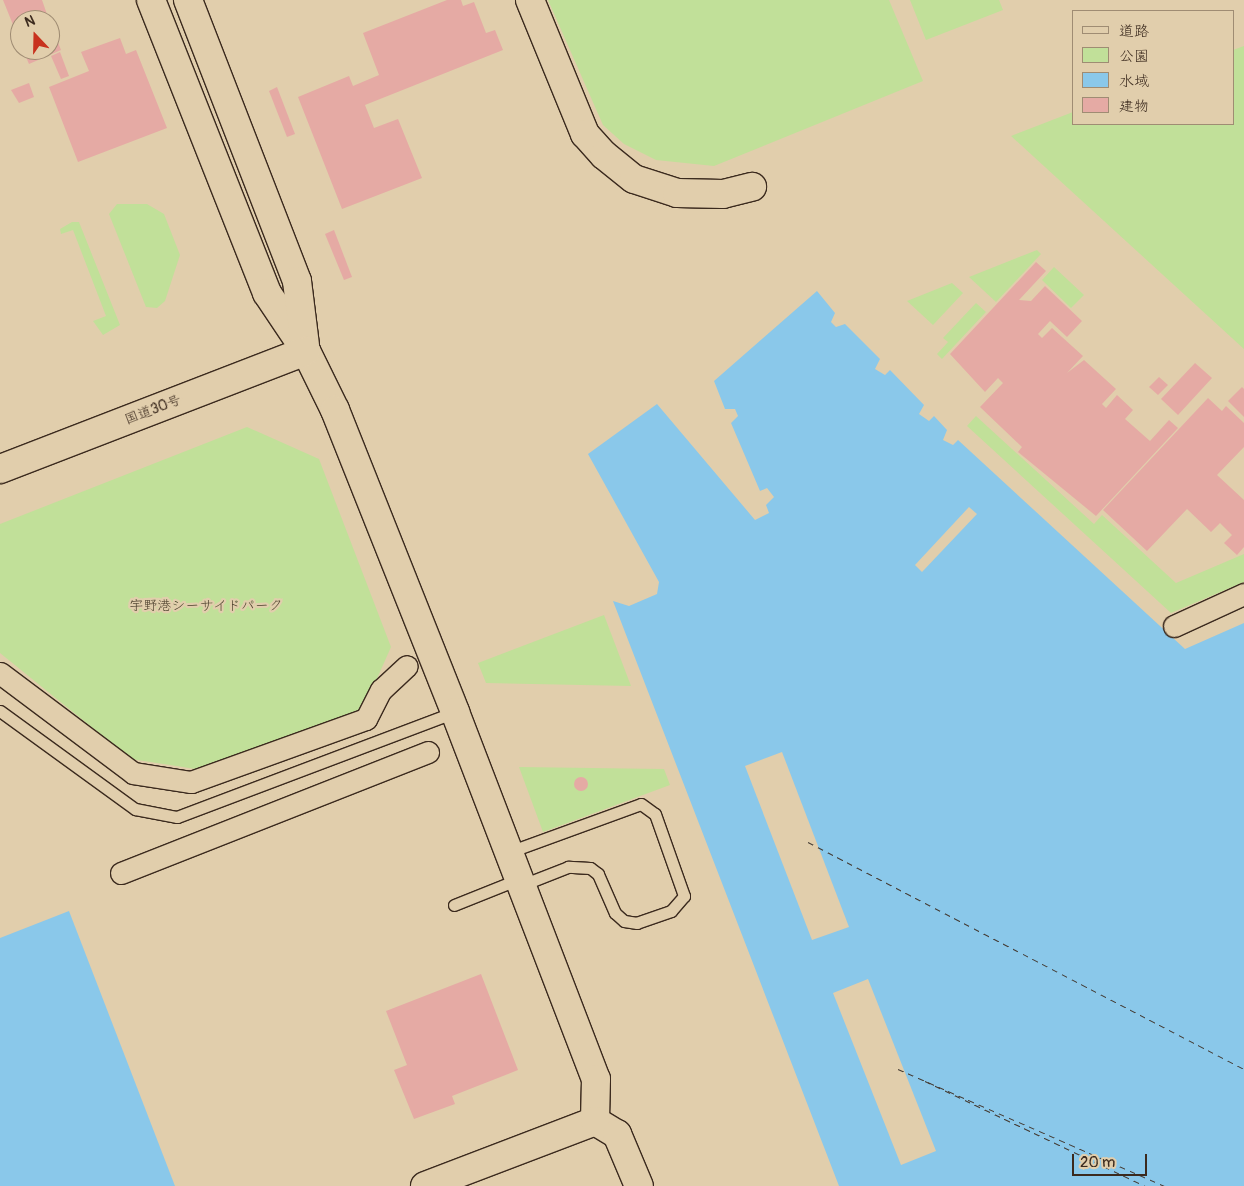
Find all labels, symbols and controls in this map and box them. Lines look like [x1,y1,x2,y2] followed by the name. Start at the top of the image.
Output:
[10,10,60,60] north arrow
[1072,10,1234,125] legend
[22,12,37,31] text: N
[1119,22,1149,41] text: 道路
[1119,47,1149,66] text: 公園
[1119,72,1149,91] text: 水域
[1119,97,1149,116] text: 建物
[122,392,184,428] street label: 国道30号
[129,598,283,614] park label: 宇野港シーサイドパーク
[1074,1144,1149,1176] scale bar
[1080,1153,1115,1172] text: 20 m

